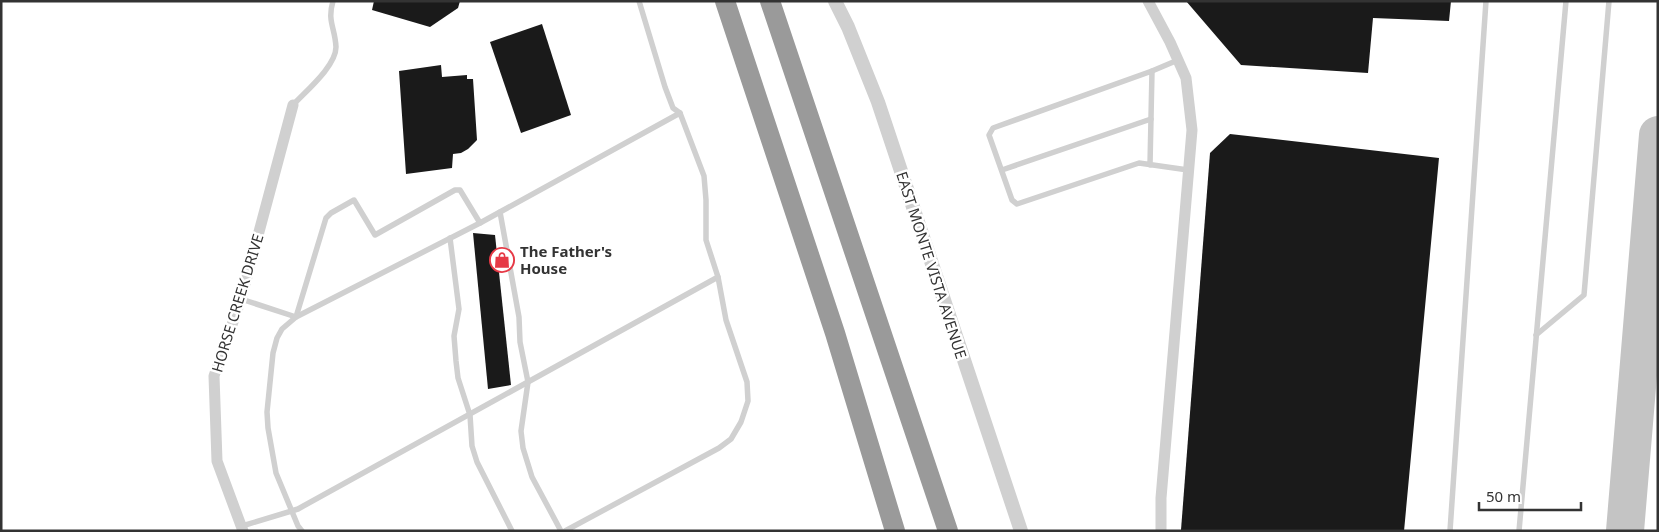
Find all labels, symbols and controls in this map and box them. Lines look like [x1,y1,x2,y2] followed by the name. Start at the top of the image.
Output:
[892,169,972,361] street label: EAST MONTE VISTA AVENUE
[206,231,268,375] street label: HORSE CREEK DRIVE
[520,241,612,278] place label: The Father's House
[489,247,515,273] shop icon: The Father's House
[1479,480,1582,512] scale bar
[1486,486,1521,506] text: 50 m

